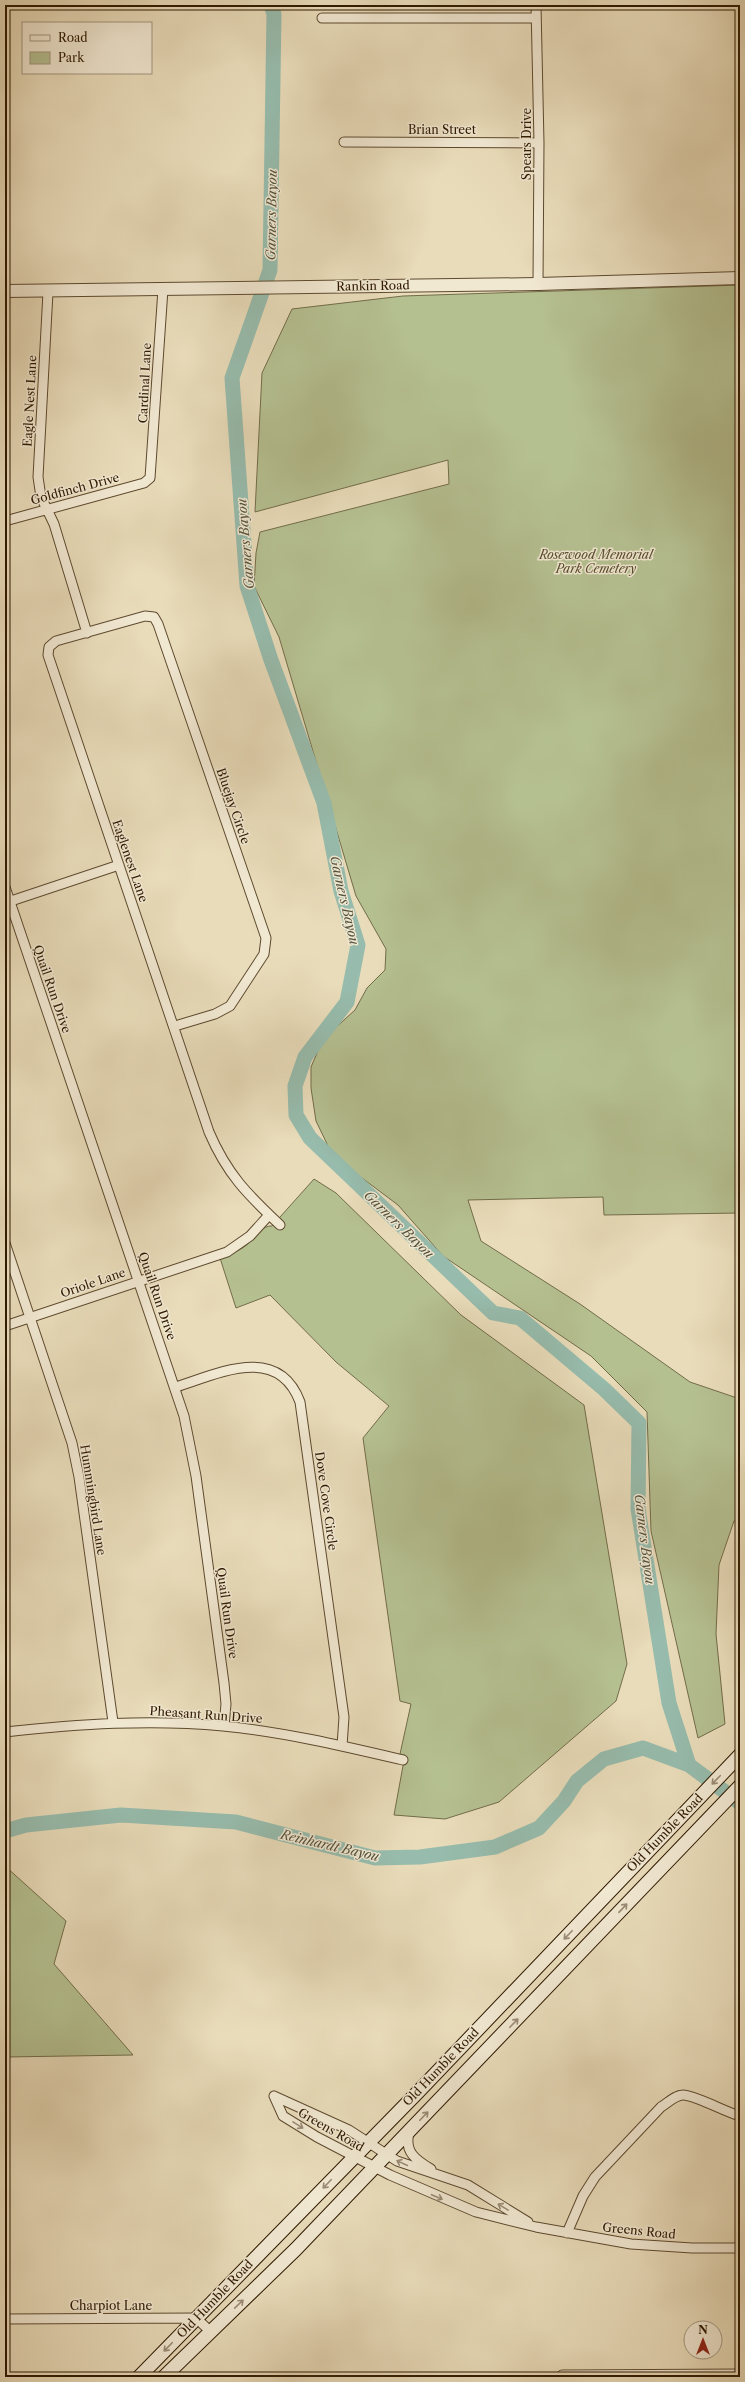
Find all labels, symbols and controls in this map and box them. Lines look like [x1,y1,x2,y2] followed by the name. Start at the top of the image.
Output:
[22,22,152,74] legend
[58,30,88,45] text: Road
[58,50,85,65] text: Park
[519,108,534,180] street label: Spears Drive
[408,122,477,137] street label: Brian Street
[262,169,280,260] water label: Garners Bayou
[336,277,411,294] street label: Rankin Road
[135,342,154,424] street label: Cardinal Lane
[20,354,39,447] street label: Eagle Nest Lane
[29,469,121,508] street label: Goldfinch Drive
[233,498,257,590] water label: Garners Bayou
[538,547,654,576] park label: Rosewood Memorial Park Cemetery
[213,766,254,846] street label: Bluejay Circle
[109,818,152,904] street label: Eaglenest Lane
[327,854,363,946] water label: Garners Bayou
[30,943,75,1035] street label: Quail Run Drive
[361,1187,437,1262] water label: Garners Bayou
[135,1250,180,1342] street label: Quail Run Drive
[58,1264,128,1301] street label: Oriole Lane
[77,1443,110,1557] street label: Hummingbird Lane
[312,1451,341,1552] street label: Dove Cove Circle
[632,1493,659,1585] water label: Garners Bayou
[214,1566,241,1660] street label: Quail Run Drive
[149,1703,263,1726] street label: Pheasant Run Drive
[711,1775,721,1785] one-way arrow
[623,1790,706,1875] street label: Old Humble Road
[278,1826,381,1864] water label: Reinhardt Bayou
[619,1903,628,1914] one-way arrow
[563,1930,573,1940] one-way arrow
[509,2018,519,2028] one-way arrow
[399,2024,482,2109] street label: Old Humble Road
[296,2105,367,2155] street label: Greens Road
[419,2111,429,2121] one-way arrow
[292,2121,303,2129] one-way arrow
[396,2158,408,2166] one-way arrow
[322,2179,332,2189] one-way arrow
[431,2193,443,2201] one-way arrow
[497,2202,509,2210] one-way arrow
[602,2219,677,2242] street label: Greens Road
[173,2256,256,2341] street label: Old Humble Road
[70,2298,152,2313] street label: Charpiot Lane
[234,2300,244,2309] one-way arrow
[683,2320,723,2360] north arrow
[698,2323,708,2337] text: N
[163,2342,173,2352] one-way arrow

